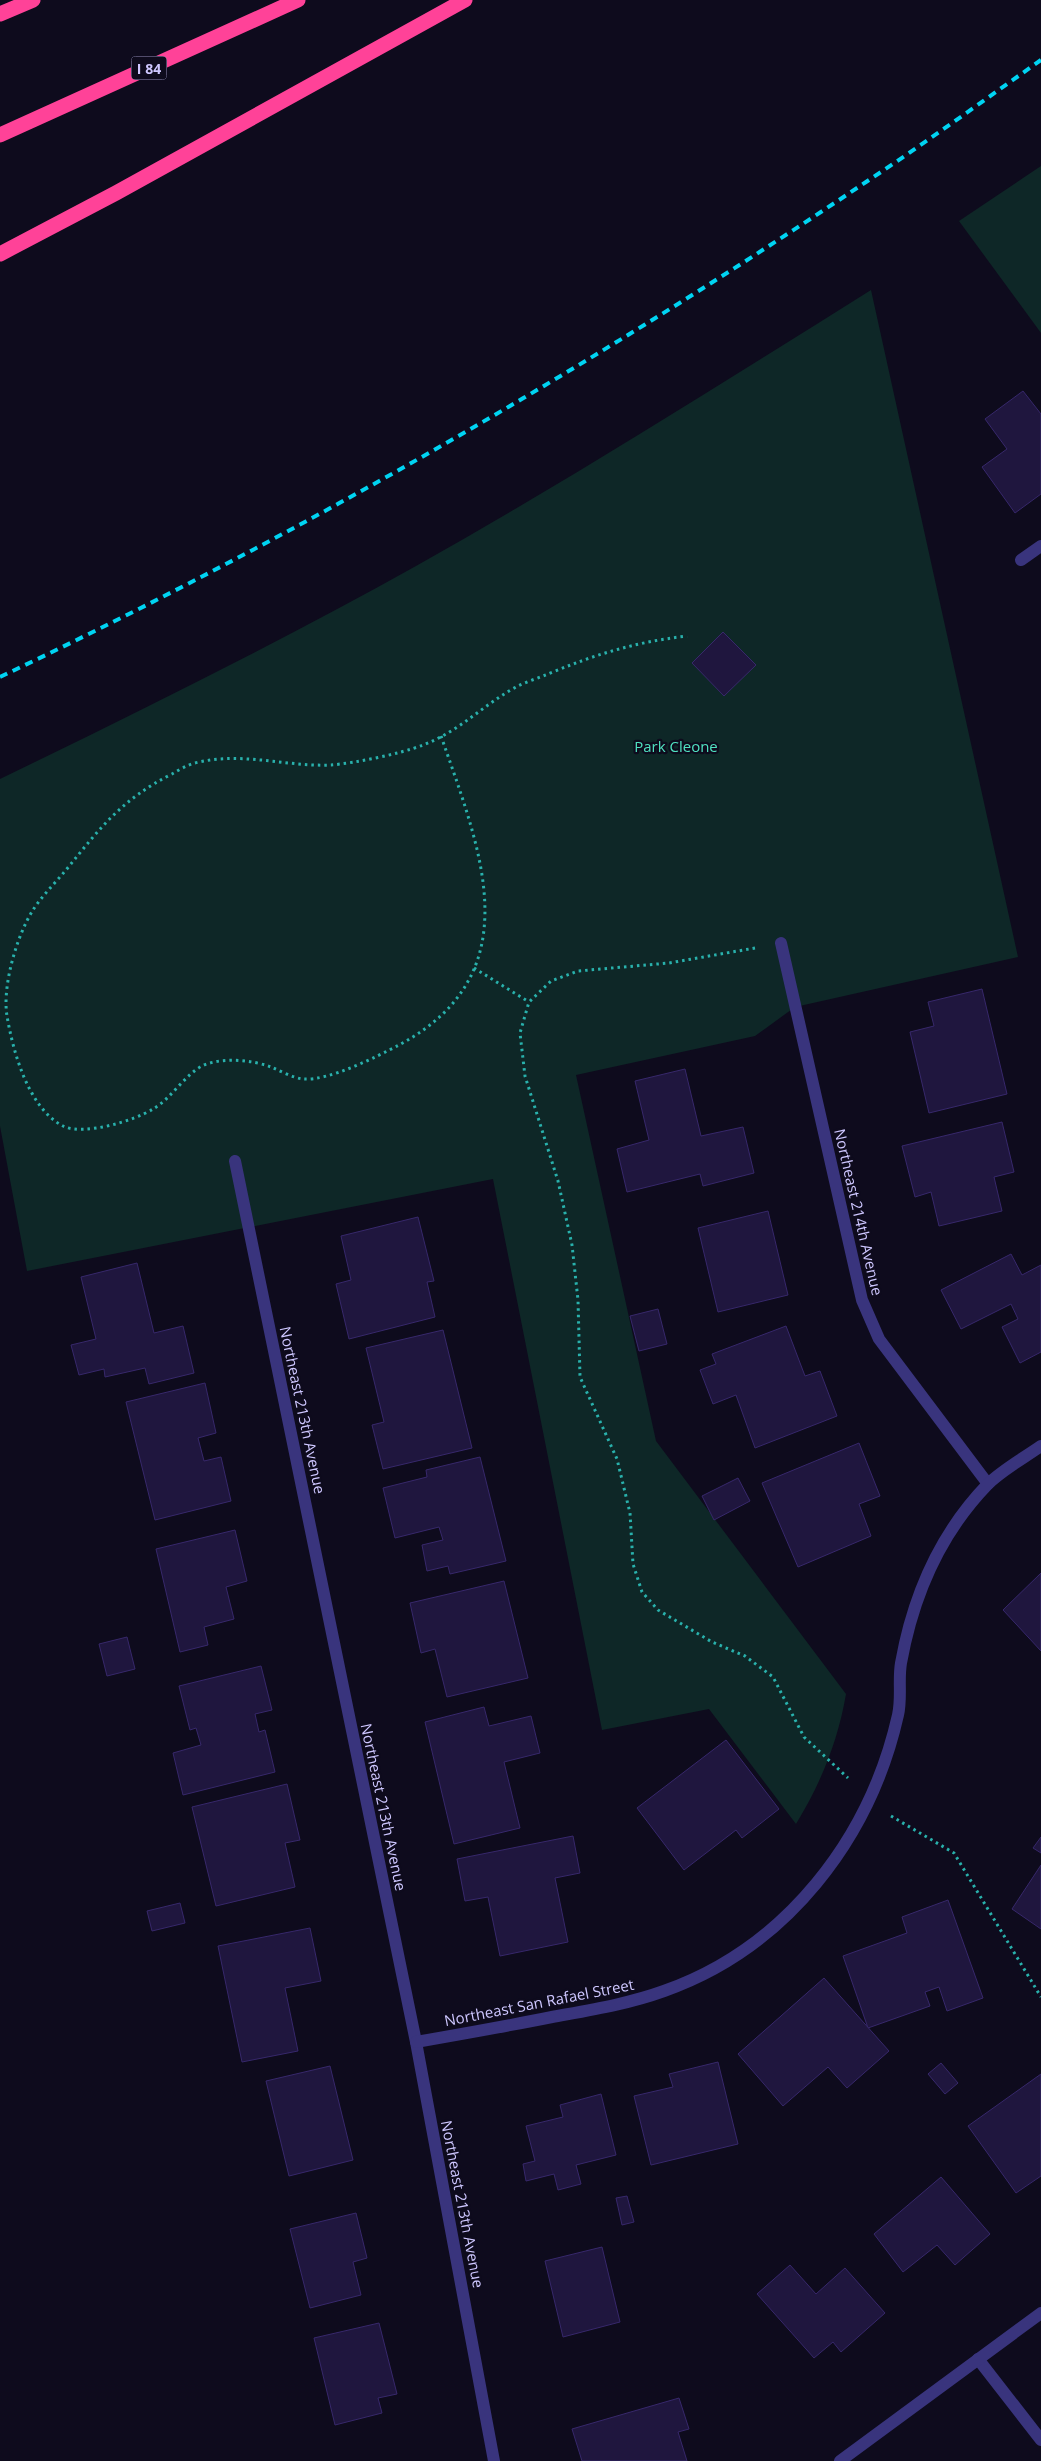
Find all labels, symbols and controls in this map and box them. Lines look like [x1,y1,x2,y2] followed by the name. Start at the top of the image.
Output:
[132,56,166,80] road number: I 84
[634,736,718,756] park label: Park Cleone
[830,1127,888,1297] street label: Northeast 214th Avenue
[275,1325,331,1495] street label: Northeast 213th Avenue
[356,1722,412,1892] street label: Northeast 213th Avenue
[442,1974,636,2030] street label: Northeast San Rafael Street
[437,2118,489,2290] street label: Northeast 213th Avenue

